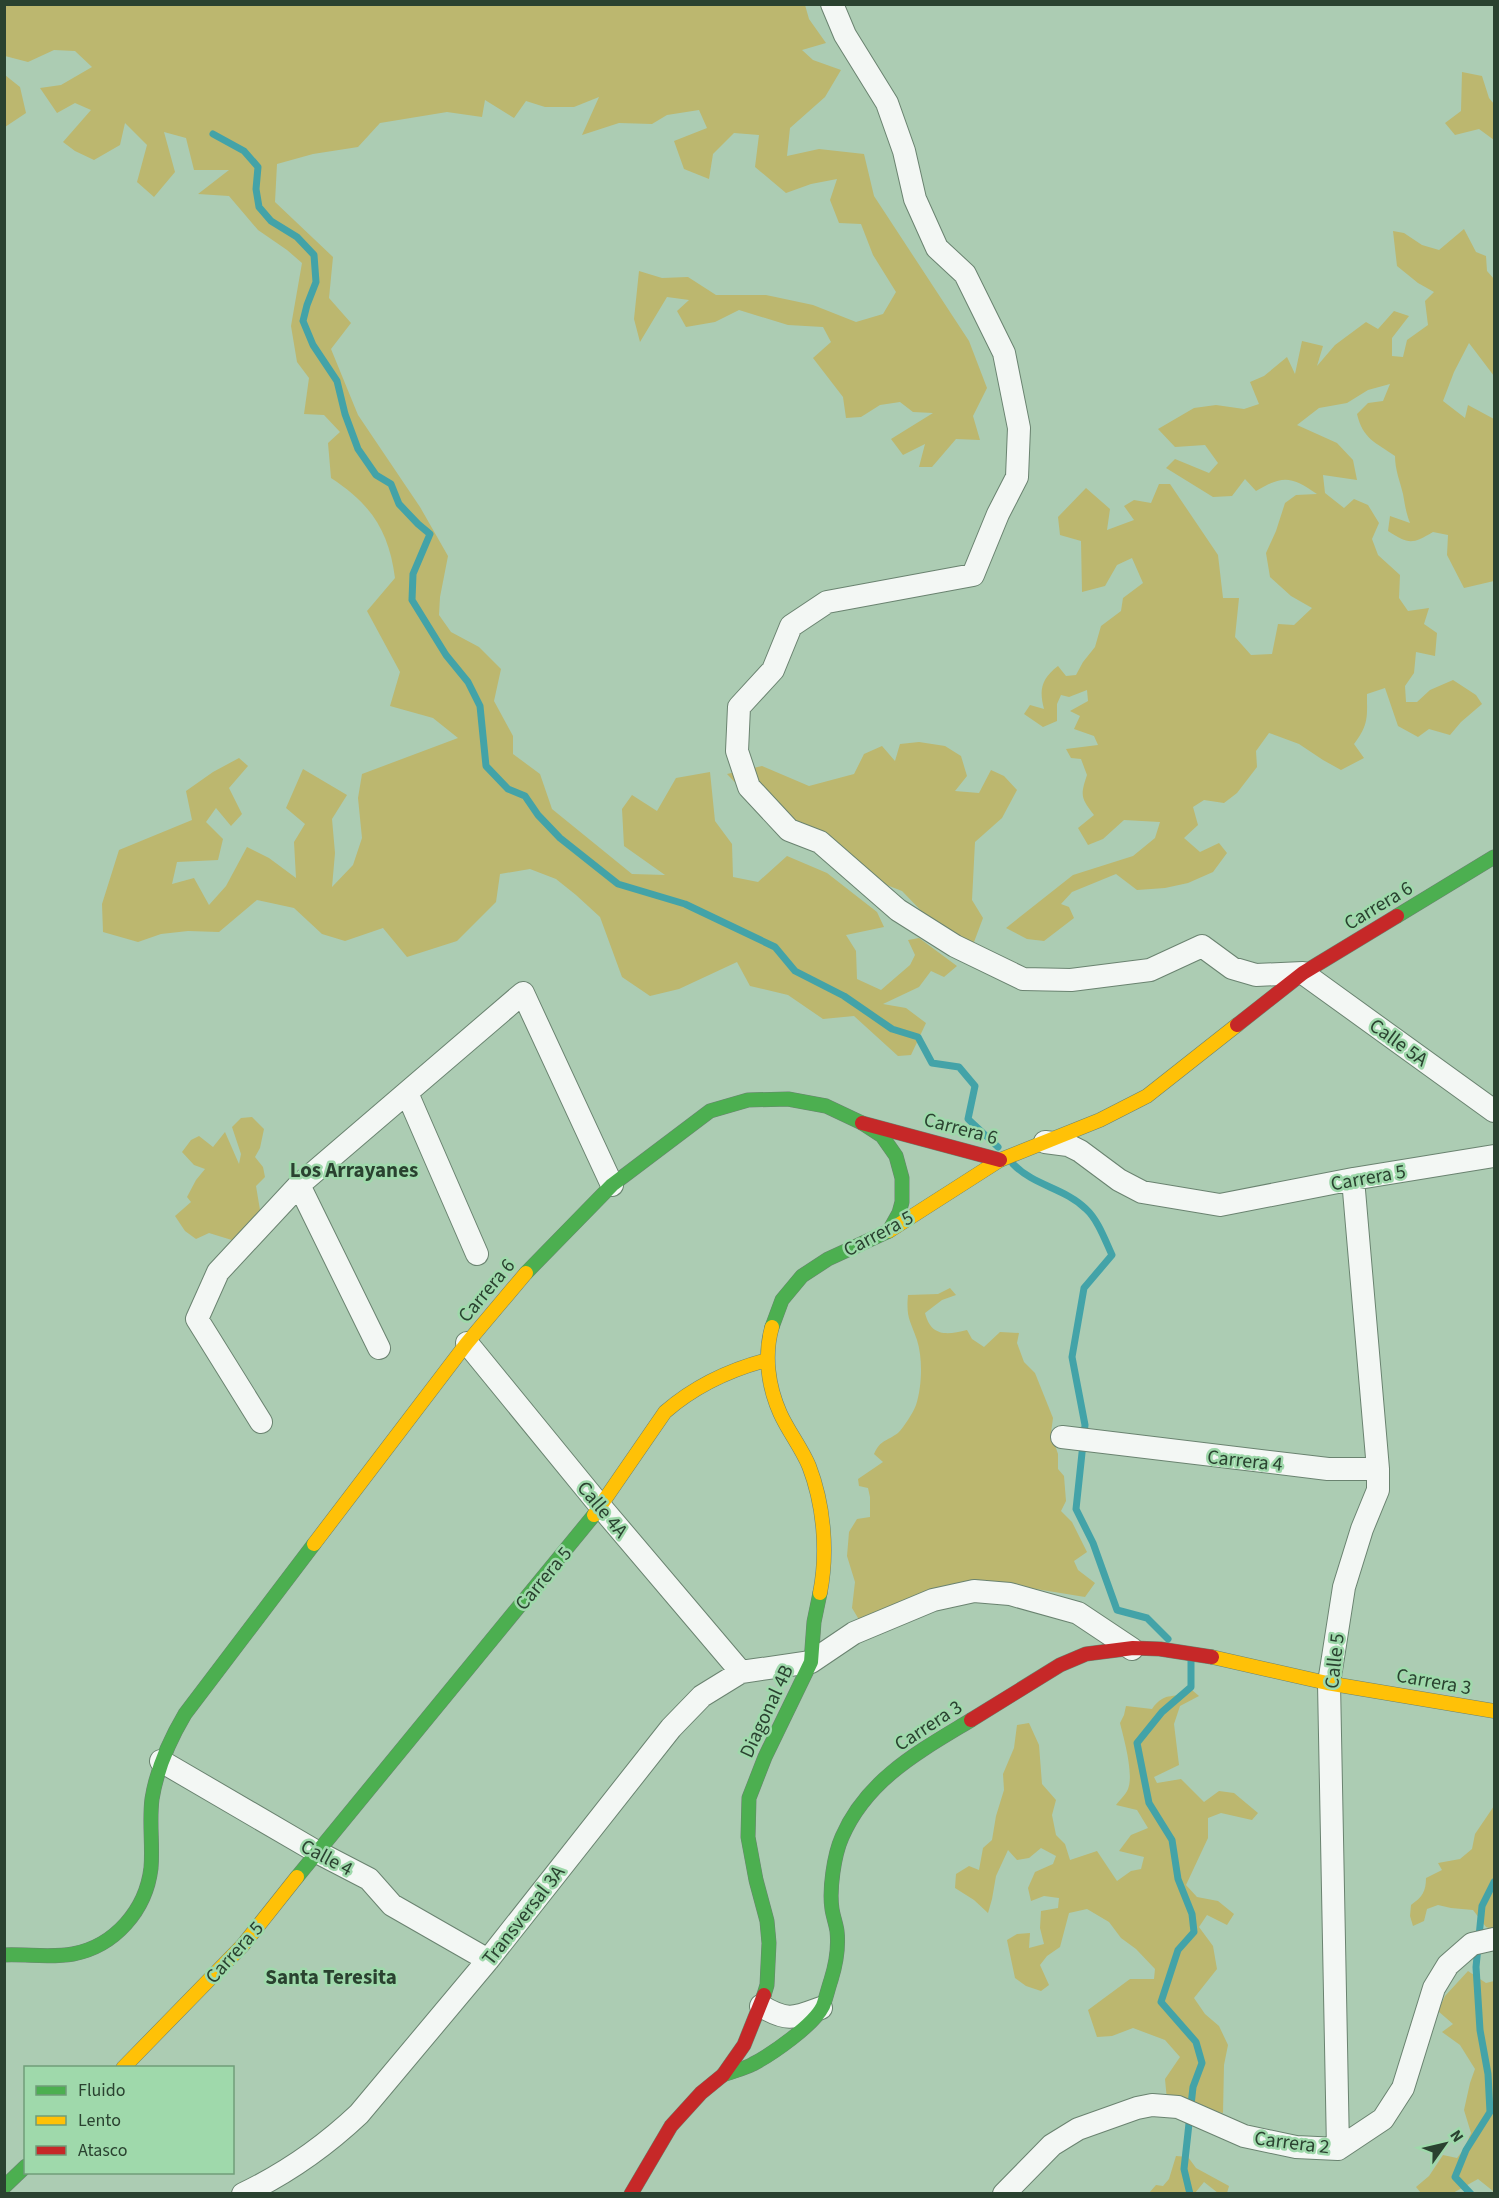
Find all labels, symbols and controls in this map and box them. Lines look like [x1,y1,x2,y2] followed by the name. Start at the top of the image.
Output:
[1339,874,1418,937] street label: Carrera 6
[1363,1012,1434,1074] street label: Calle 5A
[921,1106,1001,1152] street label: Carrera 6
[290,1155,418,1185] district label: Los Arrayanes
[1329,1158,1408,1198] street label: Carrera 5
[839,1204,918,1264] street label: Carrera 5
[452,1253,522,1329] street label: Carrera 6
[1206,1443,1284,1479] street label: Carrera 4
[570,1475,634,1544] street label: Calle 4A
[509,1541,579,1617] street label: Carrera 5
[1318,1632,1352,1690] street label: Calle 5
[733,1660,801,1763] street label: Diagonal 4B
[1394,1662,1473,1702] street label: Carrera 3
[889,1694,968,1758] street label: Carrera 3
[295,1832,358,1883] street label: Calle 4
[476,1860,572,1972] street label: Transversal 3A
[199,1915,270,1990] street label: Carrera 5
[265,1962,397,1992] district label: Santa Teresita
[24,2066,234,2174] legend
[78,2078,125,2103] text: Fluido
[78,2108,121,2133] text: Lento
[1415,2114,1475,2174] north arrow
[1253,2124,1331,2162] street label: Carrera 2
[1445,2126,1469,2147] text: N
[78,2138,127,2163] text: Atasco

